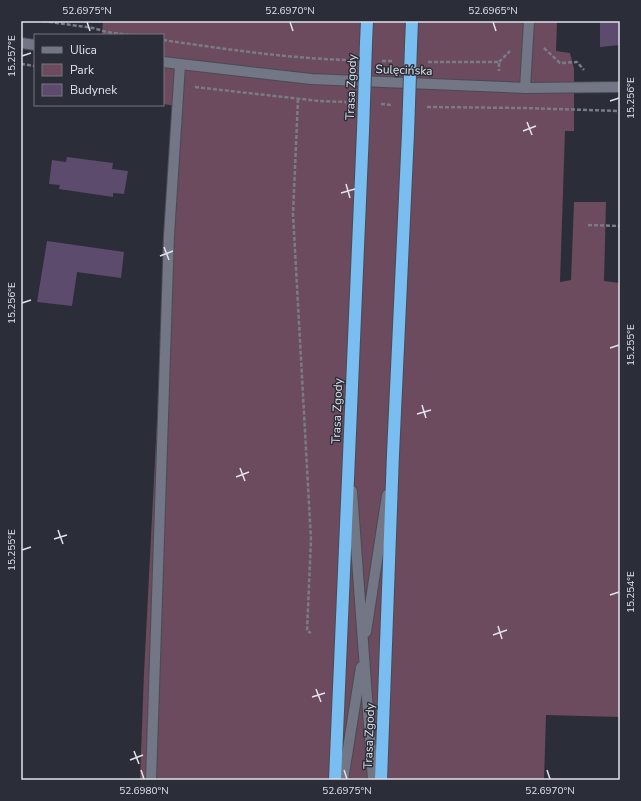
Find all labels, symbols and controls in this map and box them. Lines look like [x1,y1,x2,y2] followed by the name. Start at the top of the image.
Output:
[62,4,112,18] text: 52.6975°N
[265,4,315,18] text: 52.6970°N
[468,4,518,18] text: 52.6965°N
[34,34,164,106] legend
[5,35,19,77] text: 15.257°E
[70,42,97,58] text: Ulica
[342,53,360,120] street label: Trasa Zgody
[375,61,433,79] street label: Sulęcińska
[70,62,95,78] text: Park
[624,77,638,119] text: 15.256°E
[70,82,118,98] text: Budynek
[5,282,19,324] text: 15.256°E
[624,324,638,366] text: 15.255°E
[328,377,346,444] street label: Trasa Zgody
[5,529,19,571] text: 15.255°E
[624,571,638,613] text: 15.254°E
[360,702,378,769] street label: Trasa Zgody
[119,784,169,798] text: 52.6980°N
[322,784,372,798] text: 52.6975°N
[525,784,575,798] text: 52.6970°N

